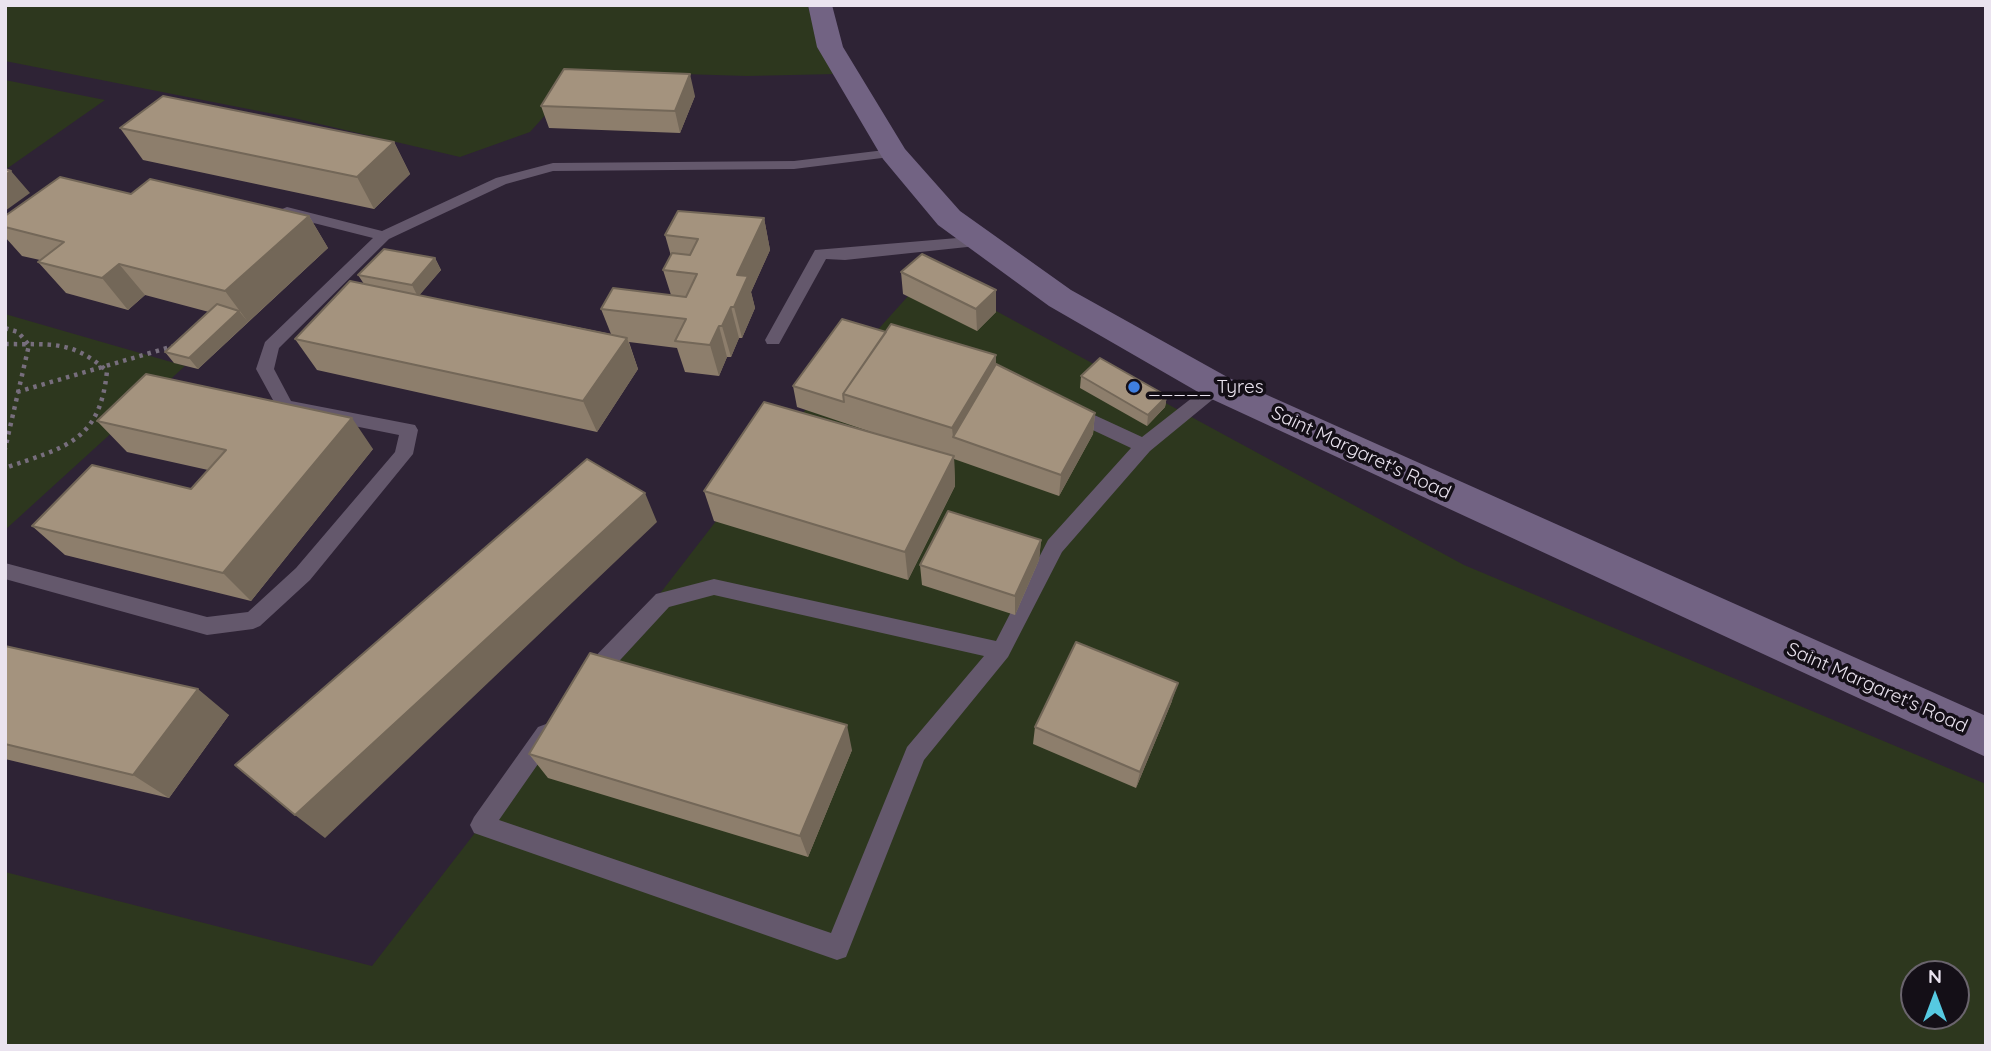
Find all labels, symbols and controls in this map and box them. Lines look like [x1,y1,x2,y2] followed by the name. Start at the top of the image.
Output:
[1148,376,1264,398] place label: _____ Tyres
[1126,379,1142,395] marker: _____ Tyres
[1268,401,1454,505] street label: Saint Margaret's Road
[1783,638,1971,738] street label: Saint Margaret's Road
[1900,960,1970,1030] north arrow
[1928,964,1942,988] text: N

